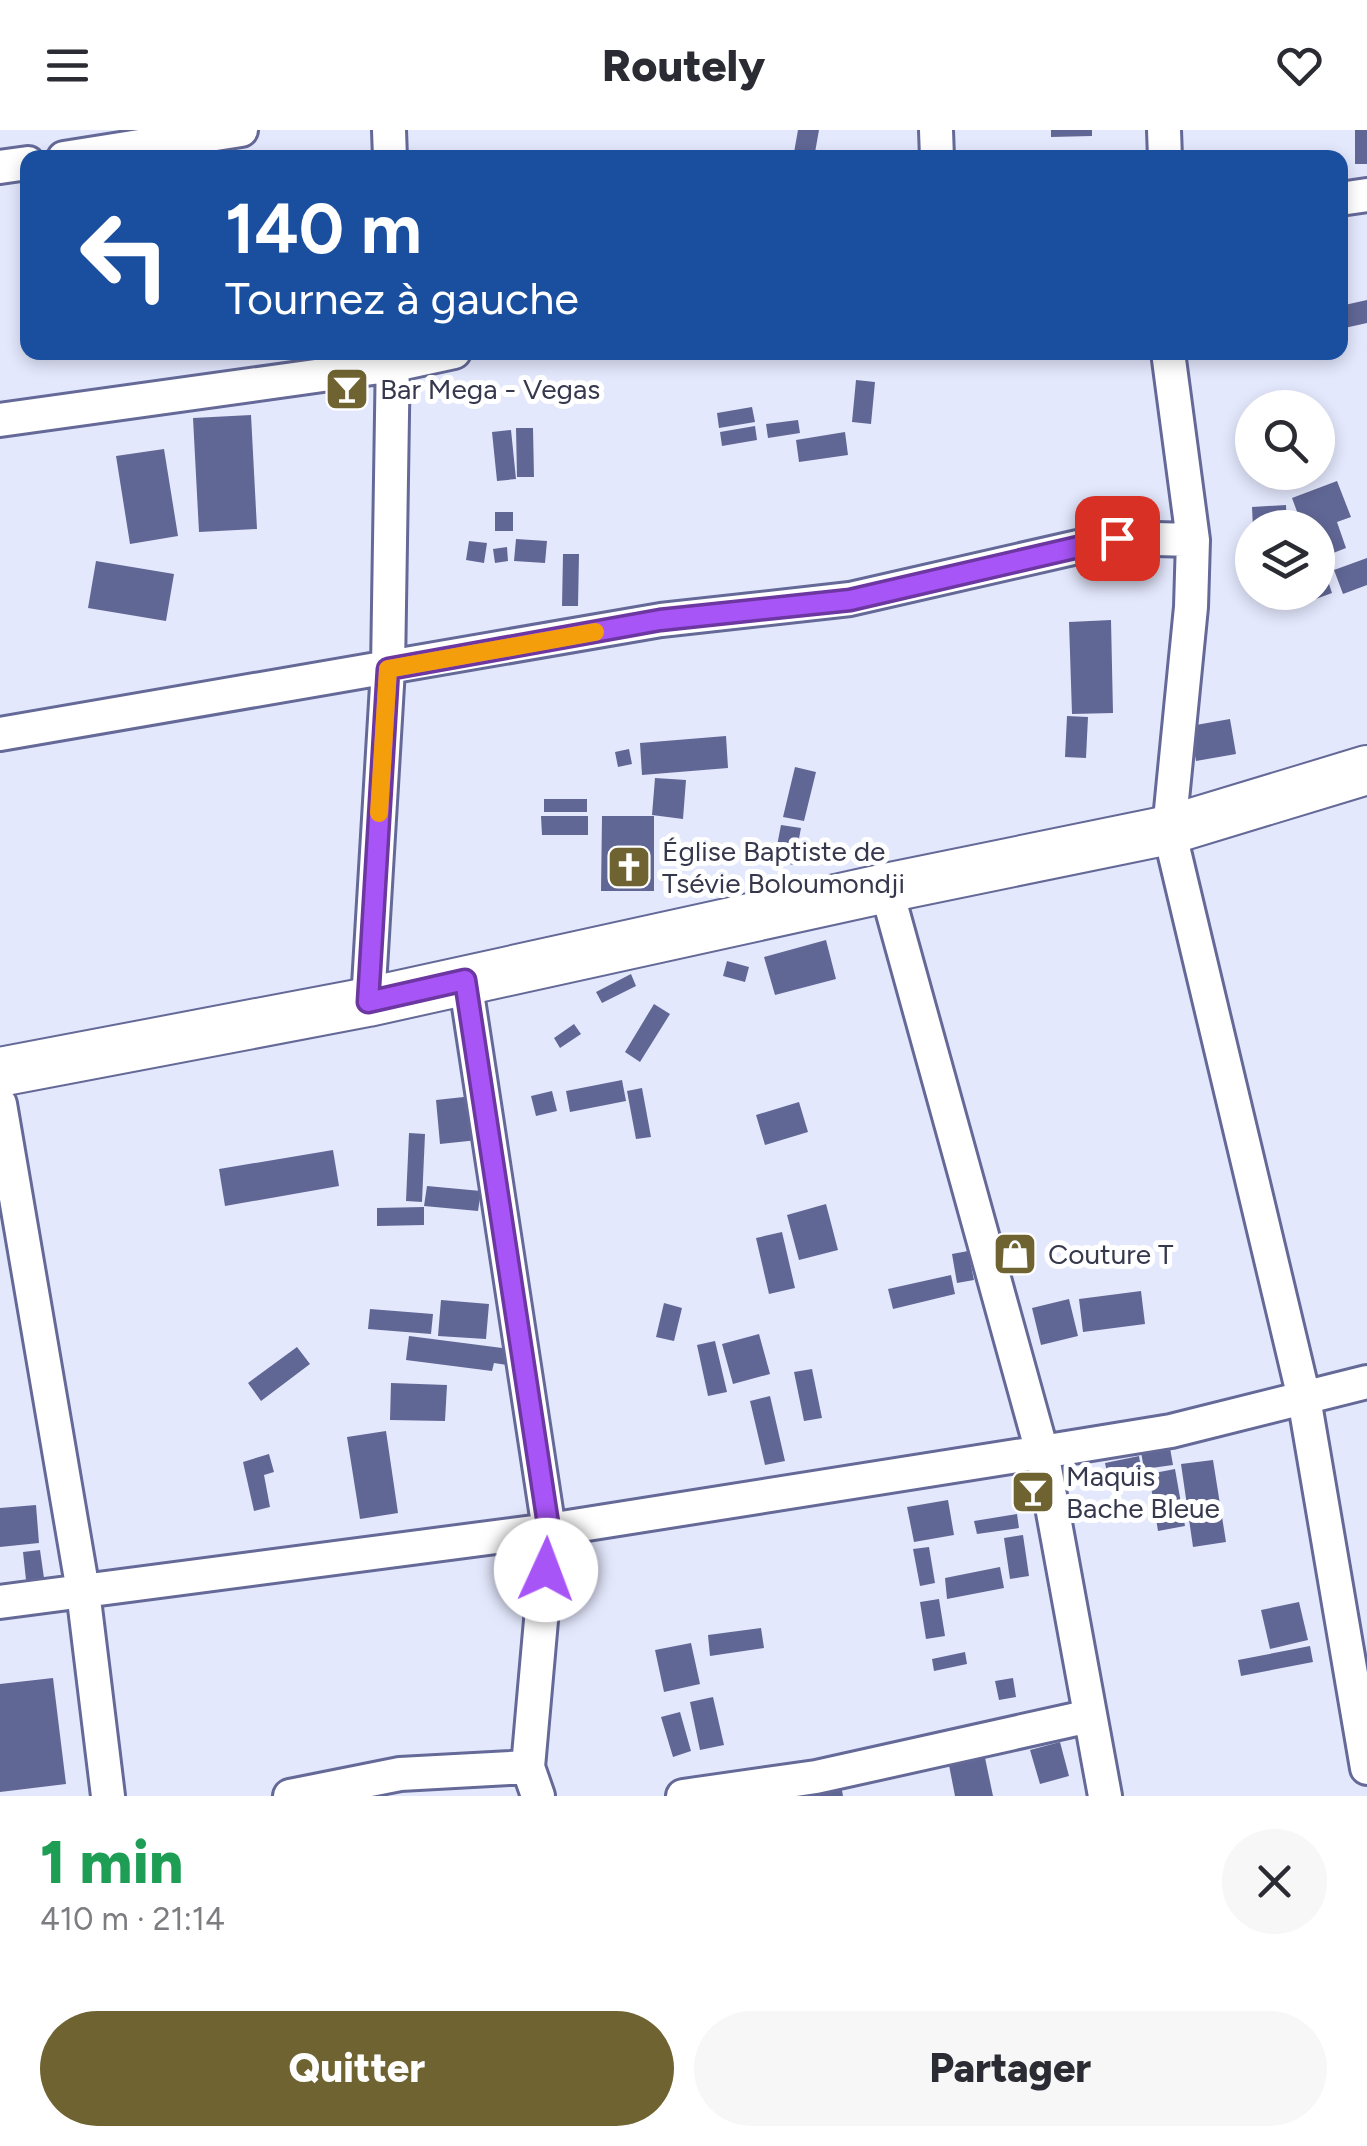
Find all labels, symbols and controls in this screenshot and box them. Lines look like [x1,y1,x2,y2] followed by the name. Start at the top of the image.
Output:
[40,38,95,93] icon: menu
[602,38,765,92] text: Routely
[1272,38,1327,93] icon: heart
[225,186,422,271] text: 140 m
[60,190,190,320] icon: left
[225,271,579,325] text: Tournez à gauche
[324,366,370,412] bar icon: Bar Mega - Vegas
[380,372,600,406] place label: Bar Mega - Vegas
[1235,390,1335,610] map controls
[1235,390,1335,490] button: search
[1075,496,1160,581] pin
[1235,510,1335,610] button: layers
[1090,511,1145,566] icon: arrive
[662,834,905,900] place label: Église Baptiste de Tsévie Boloumondji
[606,844,652,890] church icon: Église Baptiste de Tsévie Boloumondji
[992,1231,1038,1277] shop icon: Couture T
[1048,1237,1174,1271] place label: Couture T
[1066,1459,1220,1525] place label: Maquis Bache Bleue
[1010,1469,1056,1515] bar icon: Maquis Bache Bleue
[494,1518,598,1622] position arrow
[40,1826,183,1898] text: 1 min
[1222,1829,1327,1934] button: close
[40,1900,225,1938] text: 410 m · 21:14
[40,2011,674,2126] button: Quitter
[694,2011,1327,2126] button: Partager

